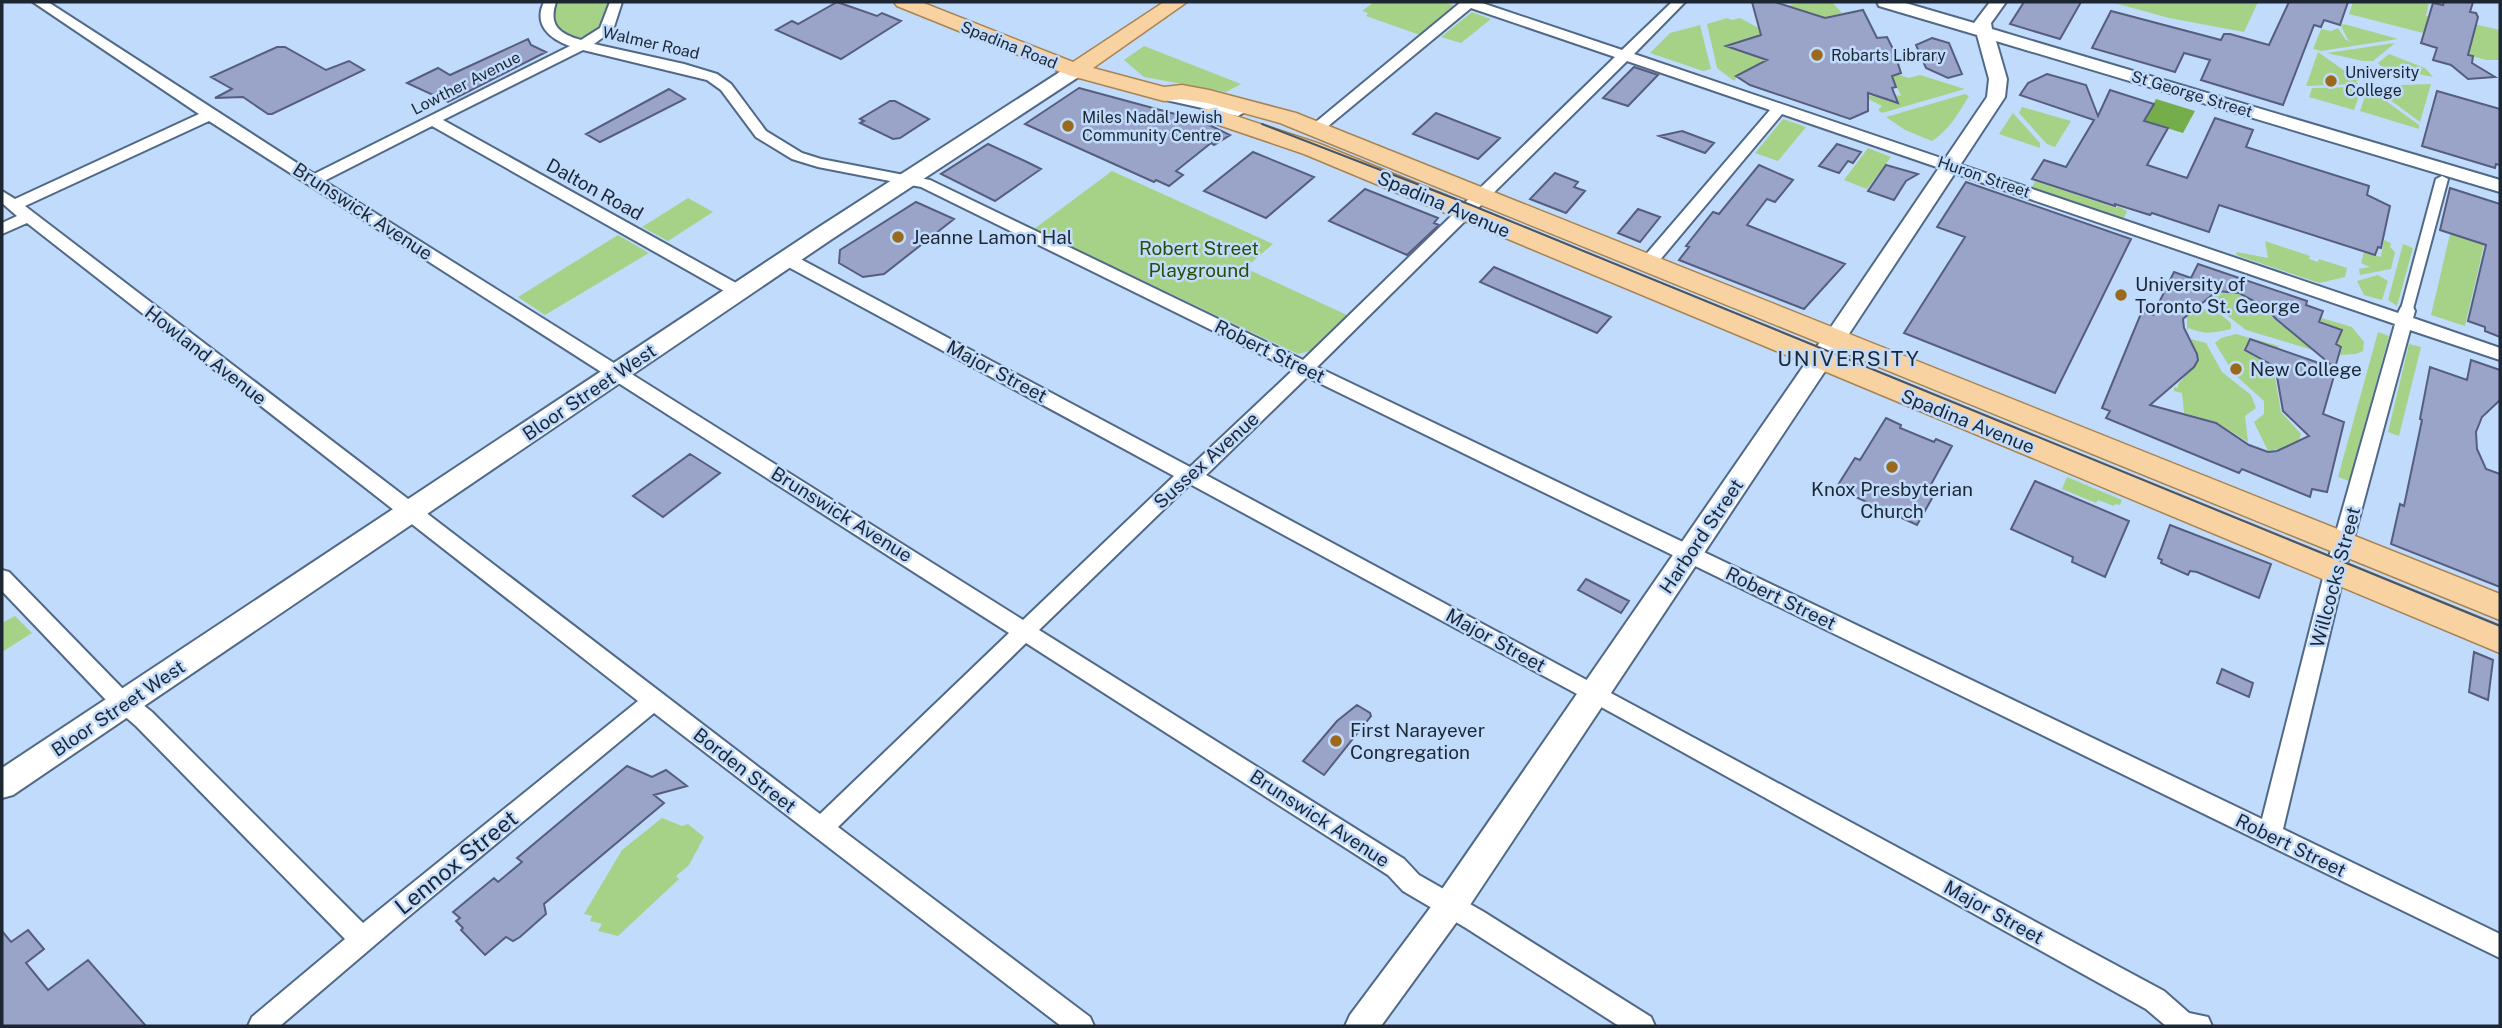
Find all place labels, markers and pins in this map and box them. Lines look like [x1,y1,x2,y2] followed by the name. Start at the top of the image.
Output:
[1831,46,1946,65] place label: Robarts Library
[1809,47,1825,63] marker: Robarts Library
[2345,63,2420,100] place label: University College
[2323,73,2339,89] marker: University College
[1082,108,1223,145] place label: Miles Nadal Jewish Community Centre
[1060,118,1076,134] marker: Miles Nadal Jewish Community Centre
[912,226,1072,248] place label: Jeanne Lamon Hal
[890,229,906,245] marker: Jeanne Lamon Hal
[2135,273,2300,317] place label: University of Toronto St. George
[2113,287,2129,303] marker: University of Toronto St. George
[2250,358,2362,380] place label: New College
[2228,361,2244,377] marker: New College
[1884,459,1900,475] marker: Knox Presbyterian Church
[1811,478,1973,522] place label: Knox Presbyterian Church
[1350,719,1485,763] place label: First Narayever Congregation
[1328,733,1344,749] marker: First Narayever Congregation

